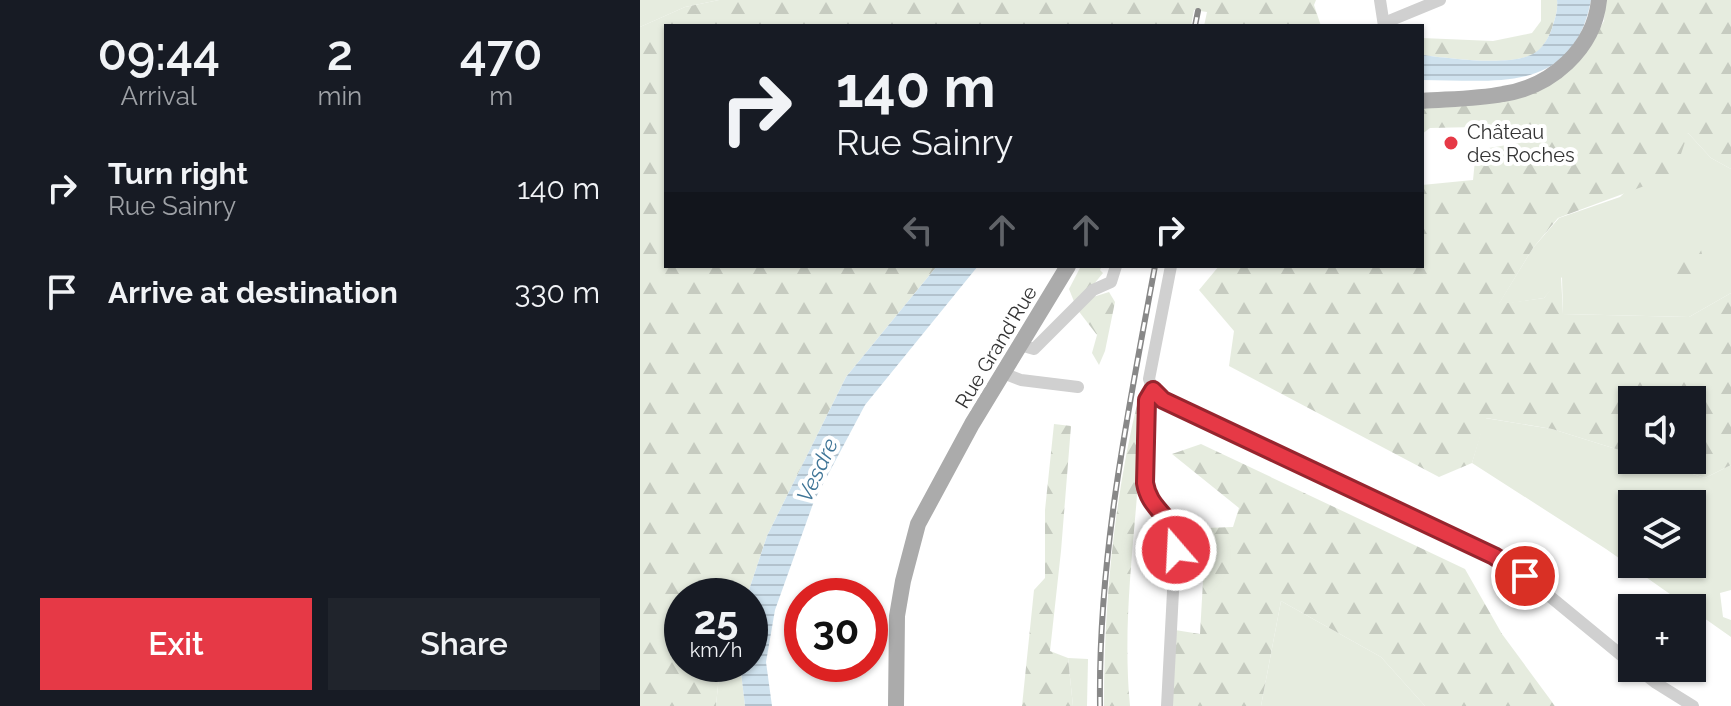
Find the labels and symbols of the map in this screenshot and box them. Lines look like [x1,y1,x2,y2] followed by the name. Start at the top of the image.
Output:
[1467,120,1575,167] place label: Château des Roches
[1442,134,1460,152] marker: Château des Roches
[950,281,1042,412] street label: Rue Grand'Rue
[791,434,843,506] water label: Vesdre
[1134,508,1218,592] position arrow
[1491,542,1559,610] pin
[784,578,888,682] speed limit sign: 30

